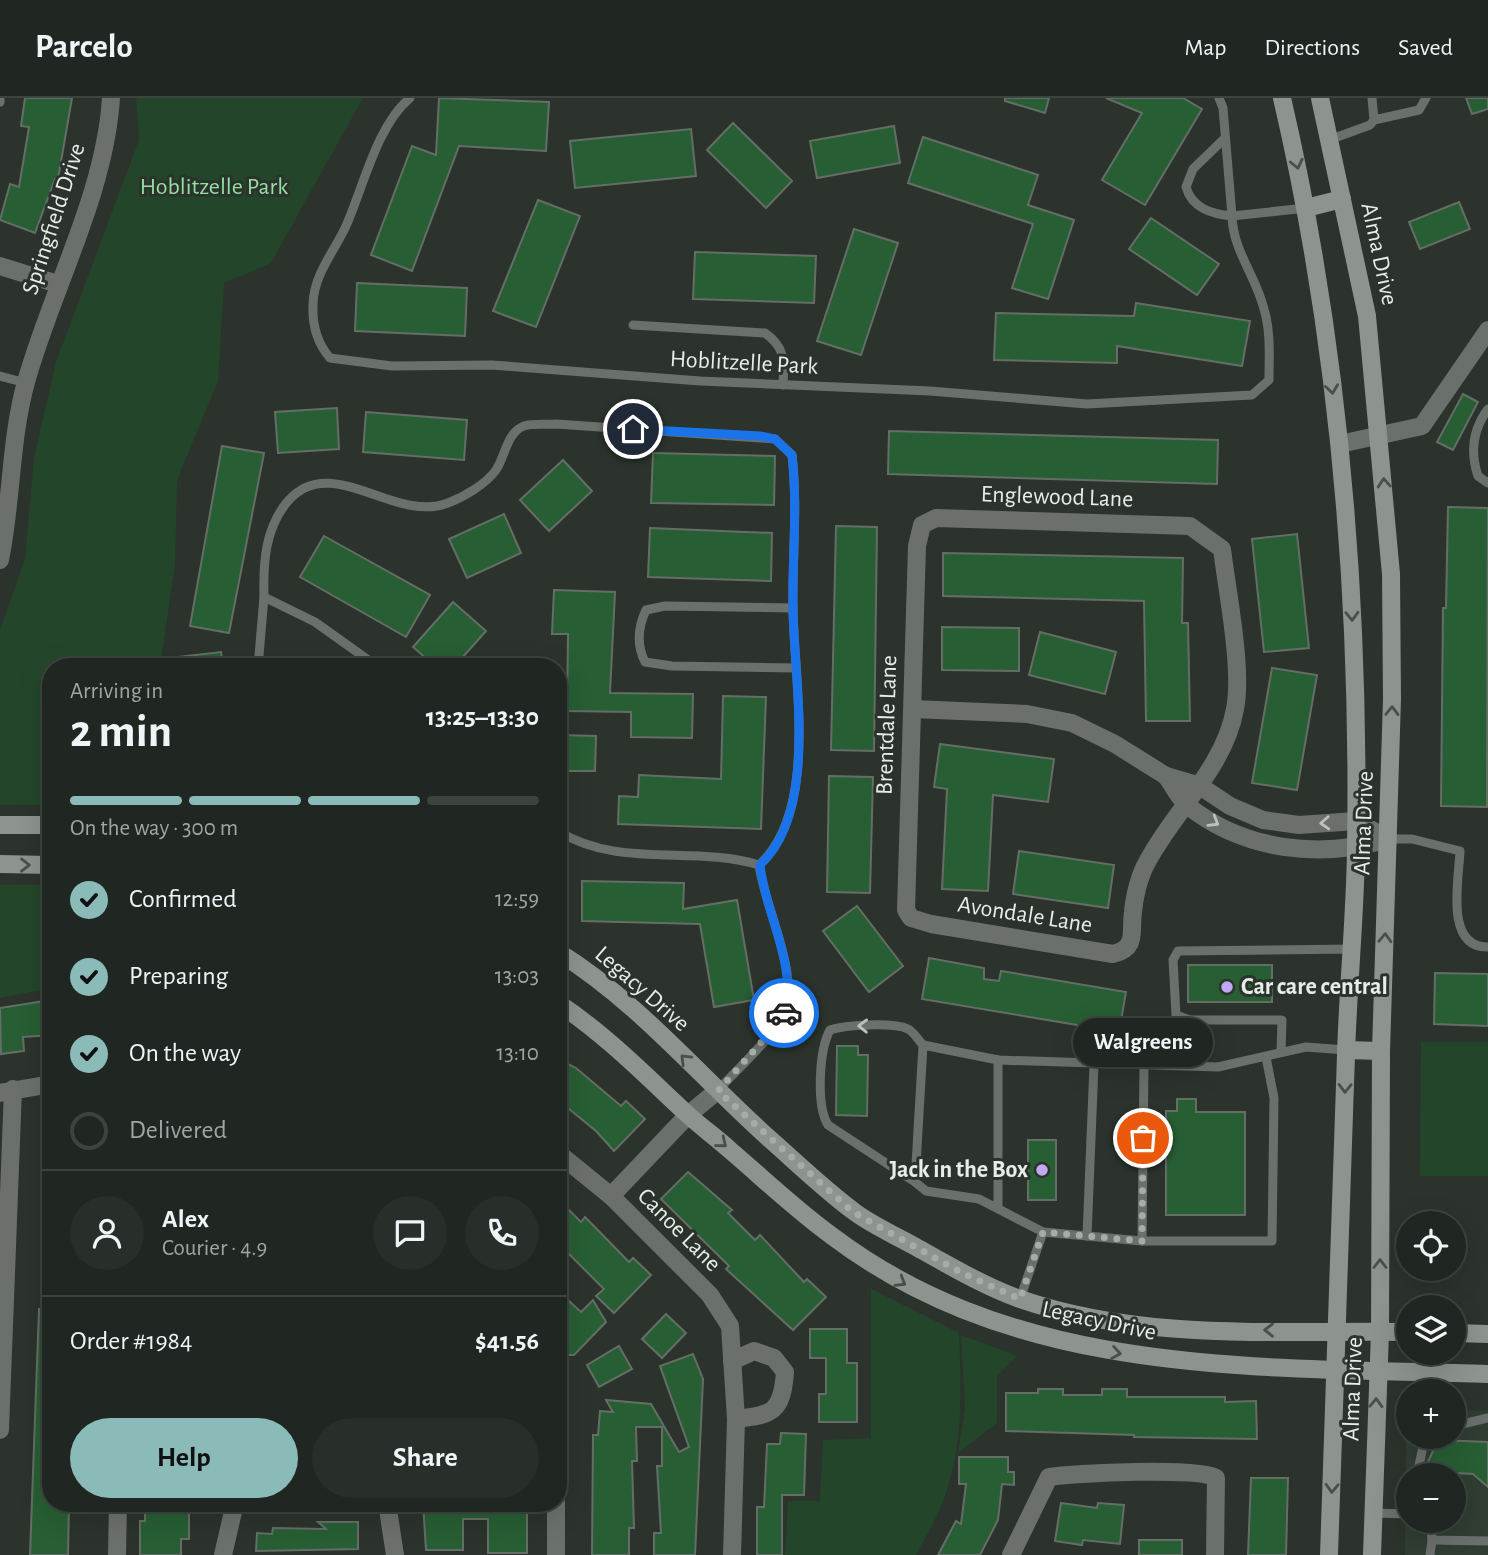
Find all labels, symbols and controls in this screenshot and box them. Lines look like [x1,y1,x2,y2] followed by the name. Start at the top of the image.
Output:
[35,31,133,64] text: Parcelo
[1184,36,1226,60] text: Map
[1264,36,1360,60] text: Directions
[1398,36,1453,60] text: Saved
[18,140,90,298] street label: Springfield Drive
[1289,158,1304,170] one-way arrow
[140,175,288,199] park label: Hoblitzelle Park
[1356,201,1402,307] street label: Alma Drive
[669,347,819,379] street label: Hoblitzelle Park
[1324,383,1339,395] one-way arrow
[603,399,663,459] pin
[614,410,652,448] icon: home
[1377,478,1392,489] one-way arrow
[980,482,1134,512] street label: Englewood Lane
[1344,611,1359,622] one-way arrow
[873,655,901,795] street label: Brentdale Lane
[70,680,163,703] text: Arriving in
[426,704,539,730] text: 13:25–13:30
[1384,705,1399,716] one-way arrow
[70,709,172,755] text: 2 min
[1350,771,1378,875] street label: Alma Drive
[1206,814,1219,827] one-way arrow
[1319,815,1330,830] one-way arrow
[70,817,238,840] text: On the way · 300 m
[20,857,31,872] one-way arrow
[70,881,108,919] icon: check
[129,886,237,912] text: Confirmed
[495,888,539,911] text: 12:59
[956,893,1094,937] street label: Avondale Lane
[1377,932,1392,943] one-way arrow
[590,942,694,1036] street label: Legacy Drive
[70,958,108,996] icon: check
[129,963,228,989] text: Preparing
[495,965,539,988] text: 13:03
[1241,975,1388,999] place label: Car care central
[749,978,819,1048] courier
[1219,979,1235,995] marker: Car care central
[765,994,803,1032] icon: car
[857,1018,867,1034] one-way arrow
[1073,1019,1213,1068] callout: Walgreens
[1094,1031,1192,1054] text: Walgreens
[70,1035,108,1073] icon: check
[129,1040,241,1066] text: On the way
[496,1042,539,1065] text: 13:10
[680,1054,693,1067] one-way arrow
[1337,1083,1352,1094] one-way arrow
[1113,1108,1173,1168] pin
[129,1117,227,1143] text: Delivered
[1124,1119,1162,1157] icon: bag
[714,1134,726,1147] one-way arrow
[889,1158,1028,1182] place label: Jack in the Box
[1034,1162,1050,1178] marker: Jack in the Box
[633,1184,725,1276] street label: Canoe Lane
[70,1196,144,1270] button: person
[373,1196,447,1270] button: chat
[465,1196,539,1270] button: phone
[162,1206,209,1232] text: Alex
[1396,1211,1466,1533] map controls
[1396,1211,1466,1281] button: locate
[162,1237,267,1260] text: Courier · 4.9
[1372,1258,1388,1268] one-way arrow
[893,1274,906,1287] one-way arrow
[1396,1295,1466,1365] button: layers
[1040,1297,1158,1345] street label: Legacy Drive
[1264,1322,1274,1338] one-way arrow
[70,1328,192,1354] text: Order #1984
[475,1328,539,1354] text: $41.56
[1339,1337,1367,1441] street label: Alma Drive
[1110,1344,1122,1359] one-way arrow
[1396,1379,1466,1449] button: +
[1369,1397,1384,1408] one-way arrow
[70,1418,298,1498] button: Help
[312,1418,539,1498] button: Share
[1396,1463,1466,1533] button: −
[1324,1482,1339,1493] one-way arrow

